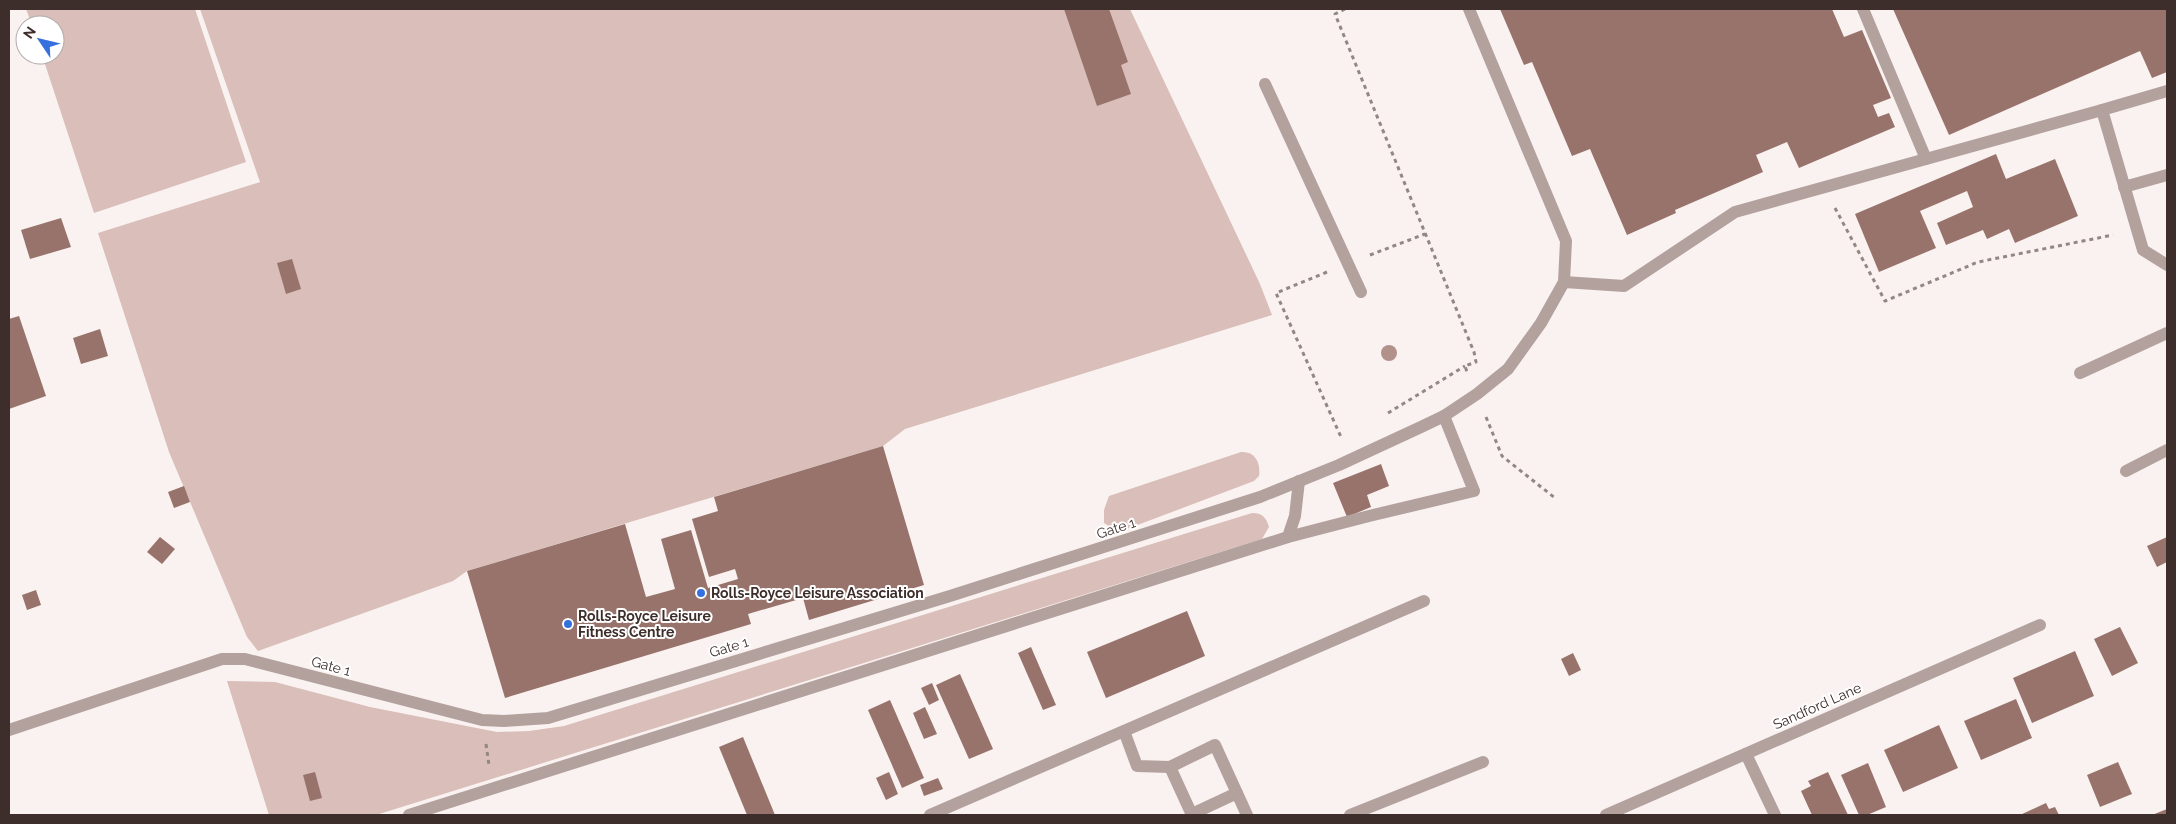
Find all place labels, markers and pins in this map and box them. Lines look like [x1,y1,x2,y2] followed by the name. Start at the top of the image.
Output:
[711,585,924,601] place label: Rolls-Royce Leisure Association
[695,587,707,599] marker: Rolls-Royce Leisure Association
[578,608,711,640] place label: Rolls-Royce Leisure Fitness Centre
[562,618,574,630] marker: Rolls-Royce Leisure Fitness Centre

